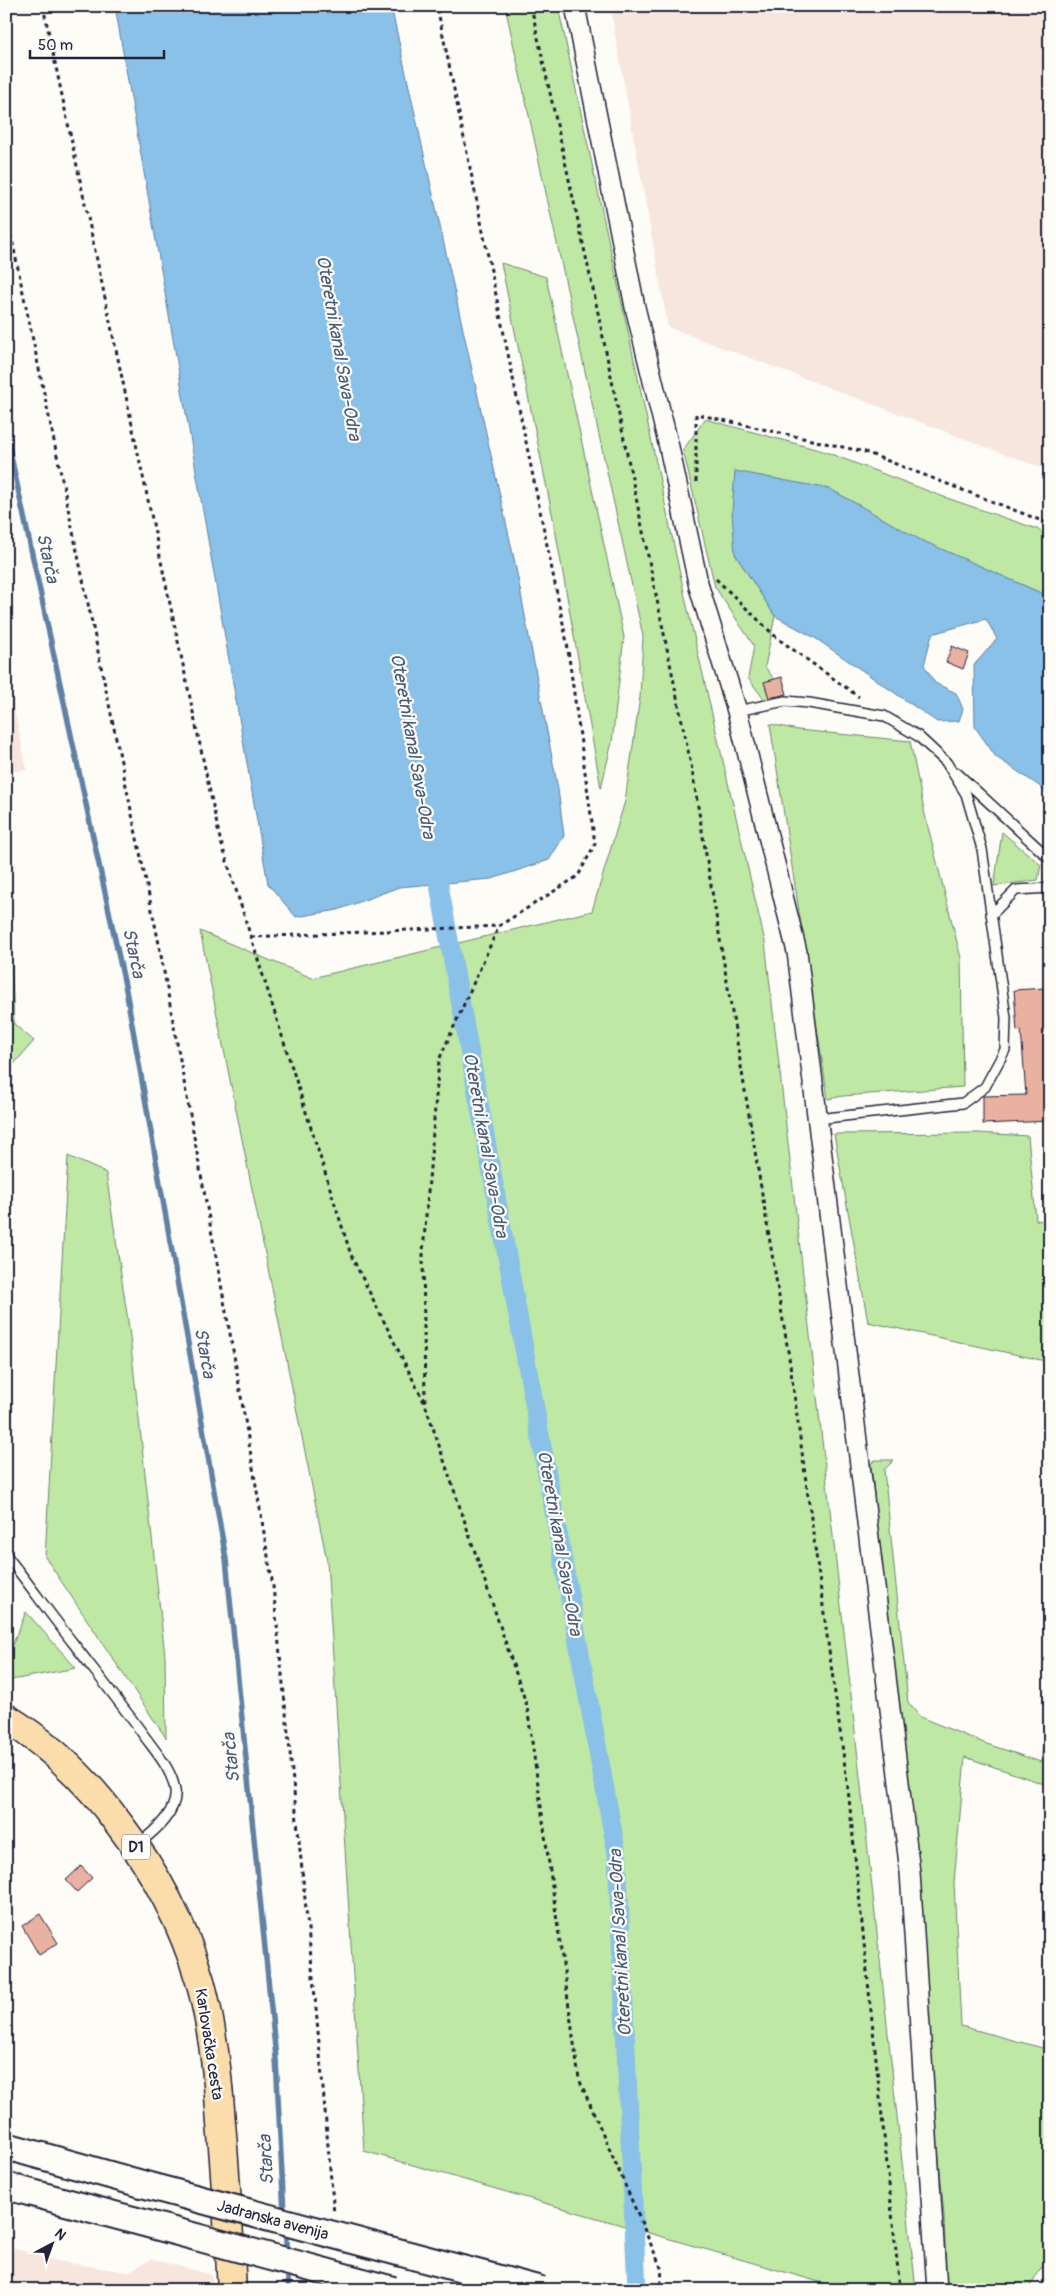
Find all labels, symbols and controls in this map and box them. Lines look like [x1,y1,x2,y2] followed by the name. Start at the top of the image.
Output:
[30,28,164,60] scale bar
[38,36,73,55] text: 50 m
[311,254,366,444] water label: Oteretni kanal Sava-Odra
[31,531,64,587] water label: Starča
[385,652,440,842] water label: Oteretni kanal Sava-Odra
[117,926,150,982] water label: Starča
[458,1051,513,1241] water label: Oteretni kanal Sava-Odra
[189,1326,220,1381] water label: Starča
[532,1449,587,1639] water label: Oteretni kanal Sava-Odra
[217,1730,246,1784] water label: Starča
[122,1834,150,1860] road number: D1
[604,1847,637,2037] water label: Oteretni kanal Sava-Odra
[190,1987,228,2101] street label: Karlovačka cesta
[254,2133,279,2186] water label: Starča
[215,2195,331,2244] street label: Jadranska avenija
[28,2218,78,2268] north arrow
[51,2225,69,2244] text: N

